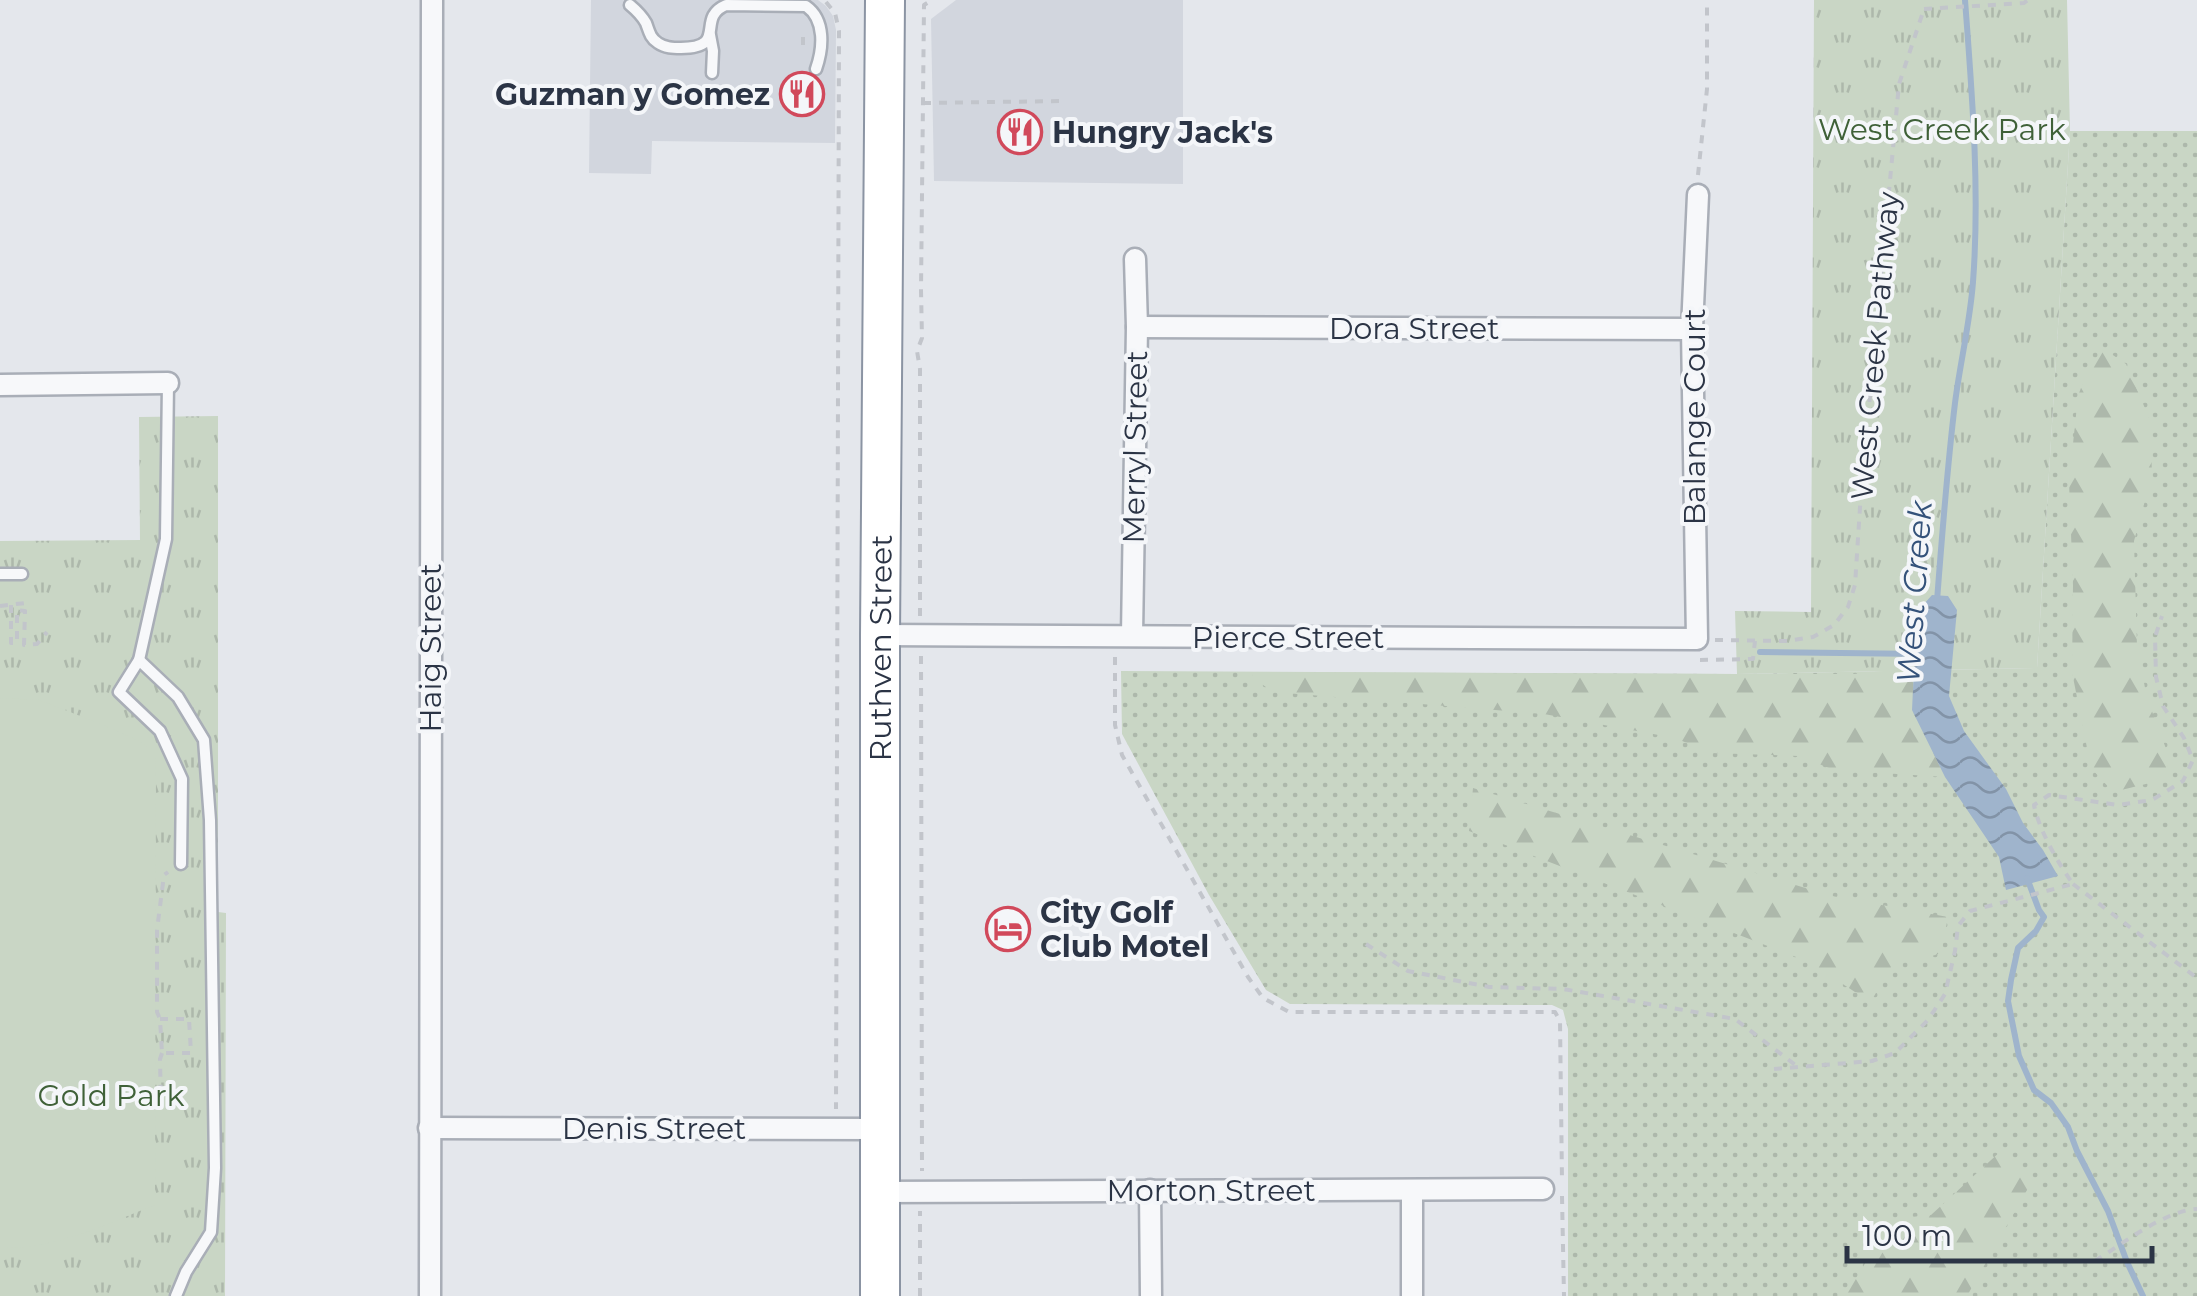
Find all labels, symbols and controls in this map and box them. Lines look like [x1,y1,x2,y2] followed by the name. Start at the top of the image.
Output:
[779,71,825,117] restaurant icon: Guzman y Gomez
[495,76,770,113] place label: Guzman y Gomez
[997,109,1043,155] restaurant icon: Hungry Jack's
[1818,111,2066,148] park label: West Creek Park
[1052,114,1273,151] place label: Hungry Jack's
[1843,189,1907,502] street label: West Creek Pathway
[1676,308,1713,526] street label: Balange Court
[1329,310,1499,347] street label: Dora Street
[1115,350,1155,544] street label: Merryl Street
[1888,498,1940,684] water label: West Creek
[862,534,899,761] street label: Ruthven Street
[412,563,449,733] street label: Haig Street
[1192,619,1384,656] street label: Pierce Street
[1040,894,1209,965] place label: City Golf Club Motel
[985,906,1031,952] hotel icon: City Golf Club Motel
[38,1077,184,1114] park label: Gold Park
[562,1110,746,1147] street label: Denis Street
[1106,1172,1316,1209] street label: Morton Street
[1847,1201,2152,1263] scale bar
[1862,1217,1952,1254] text: 100 m

